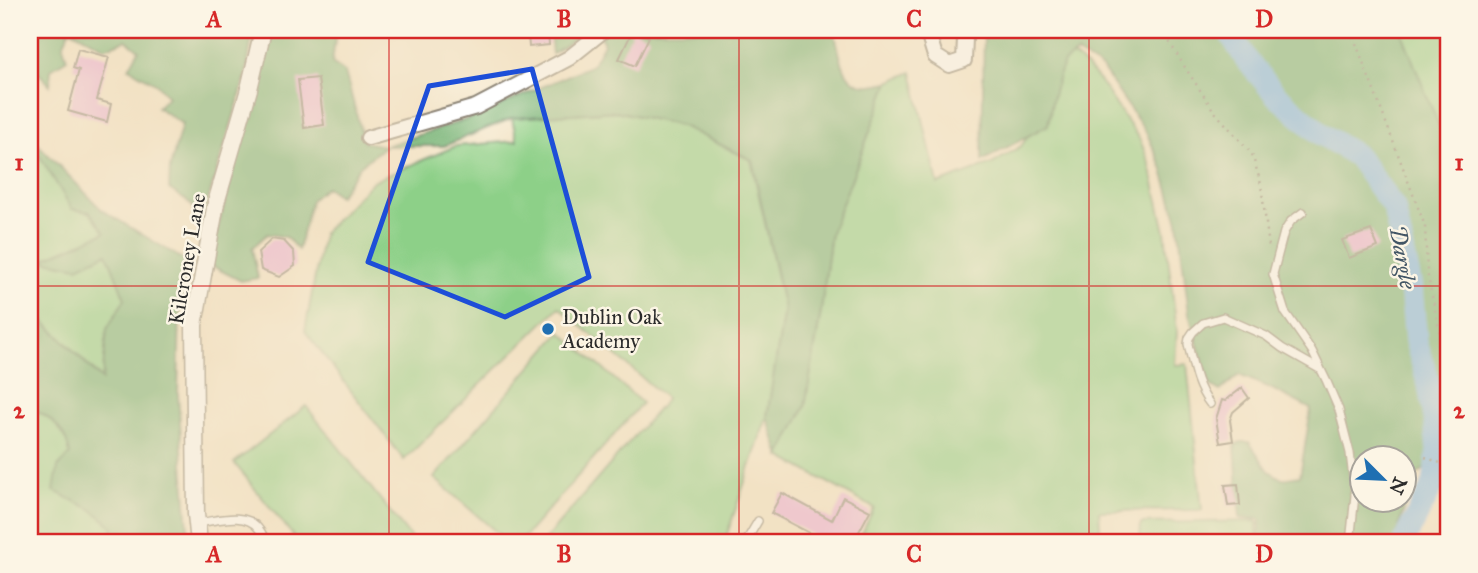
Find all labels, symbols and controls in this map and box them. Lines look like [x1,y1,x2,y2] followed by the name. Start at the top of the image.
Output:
[204,5,222,33] text: A
[556,5,572,33] text: B
[906,5,922,33] text: C
[1255,5,1273,33] text: D
[14,148,24,176] text: 1
[1454,148,1464,176] text: 1
[163,191,211,327] street label: Kilcroney Lane
[1384,223,1422,291] water label: Dargle
[561,304,662,354] place label: Dublin Oak Academy
[540,321,556,337] marker: Dublin Oak Academy
[13,396,25,424] text: 2
[1453,396,1465,424] text: 2
[1348,444,1418,514] north arrow
[1384,474,1412,498] text: N
[204,540,222,568] text: A
[556,540,572,568] text: B
[906,540,922,568] text: C
[1255,540,1273,568] text: D

